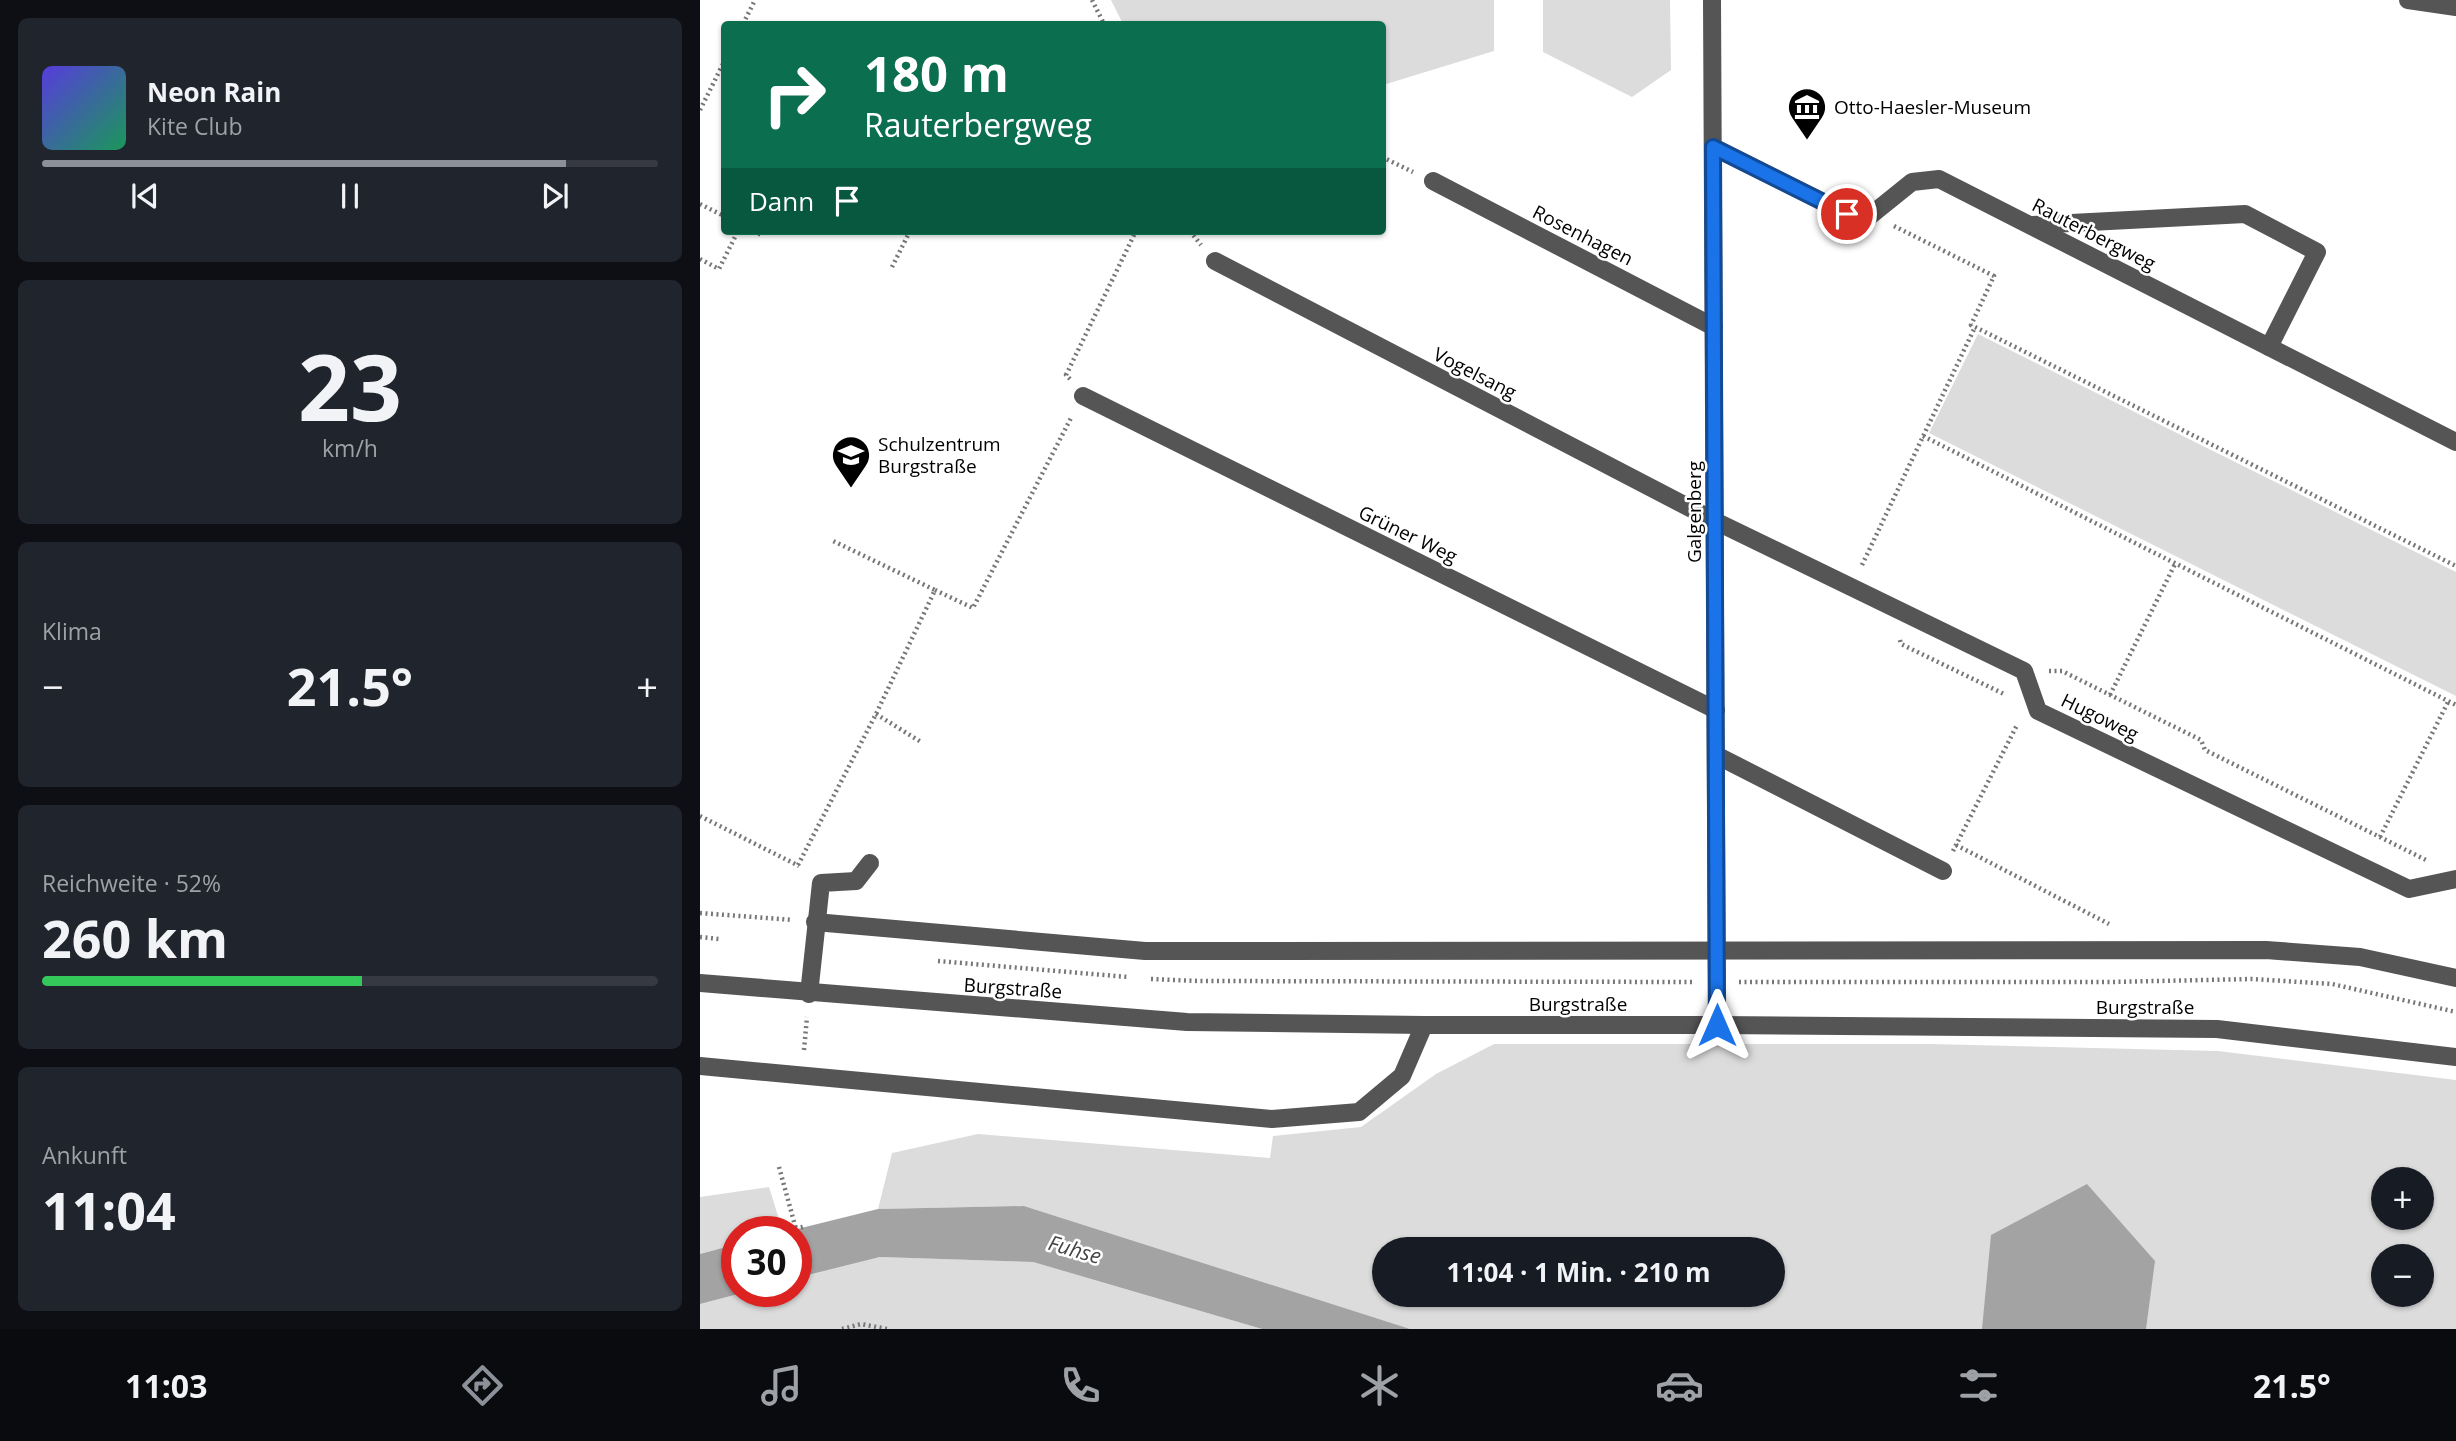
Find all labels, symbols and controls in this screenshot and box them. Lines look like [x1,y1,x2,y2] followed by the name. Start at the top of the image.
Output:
[864,40,1009,106] text: 180 m
[749,49,840,140] icon: right
[147,74,281,110] text: Neon Rain
[1786,86,1828,141] museum icon: Otto-Haesler-Museum
[1834,94,2031,120] place label: Otto-Haesler-Museum
[864,103,1092,146] text: Rauterbergweg
[147,110,242,142] text: Kite Club
[126,177,164,215] icon: previous
[331,177,369,215] icon: pause
[536,177,574,215] icon: next
[828,182,866,220] icon: arrive
[749,183,814,219] text: Dann
[1817,184,1877,244] pin
[2028,192,2160,276] street label: Rauterbergweg
[1828,195,1866,233] icon: arrive
[1528,199,1638,271] street label: Rosenhagen
[298,324,402,448] text: 23
[1429,341,1521,405] street label: Vogelsang
[878,431,1001,479] place label: Schulzentrum Burgstraße
[322,432,378,464] text: km/h
[830,434,872,489] school or university icon: Schulzentrum Burgstraße
[1681,461,1707,563] street label: Galgenberg
[1354,499,1462,569] street label: Grüner Weg
[42,615,102,647] text: Klima
[287,650,413,721] text: 21.5°
[42,660,64,712] text: −
[636,660,658,712] text: +
[2057,687,2143,747] street label: Hugoweg
[42,867,221,899] text: Reichweite · 52%
[42,902,228,973] text: 260 km
[963,972,1063,1004] street label: Burgstraße
[1680,988,1754,1062] position arrow
[1529,991,1627,1017] street label: Burgstraße
[2096,994,2194,1020] street label: Burgstraße
[42,1139,127,1171] text: Ankunft
[2371,1167,2434,1307] map controls
[2371,1167,2434,1230] button: +
[42,1174,176,1245] text: 11:04
[721,1216,812,1307] speed limit sign: 30
[1045,1228,1105,1270] water label: Fuhse
[2371,1244,2434,1307] button: −
[1446,1254,1711,1290] text: 11:04 · 1 Min. · 210 m
[458,1361,507,1410] icon: directions
[757,1361,806,1410] icon: music
[1056,1361,1105,1410] icon: phone
[1355,1361,1404,1410] icon: climate
[1655,1361,1704,1410] icon: car
[1954,1361,2003,1410] icon: filters
[125,1364,207,1407] text: 11:03
[2253,1364,2331,1407] text: 21.5°

